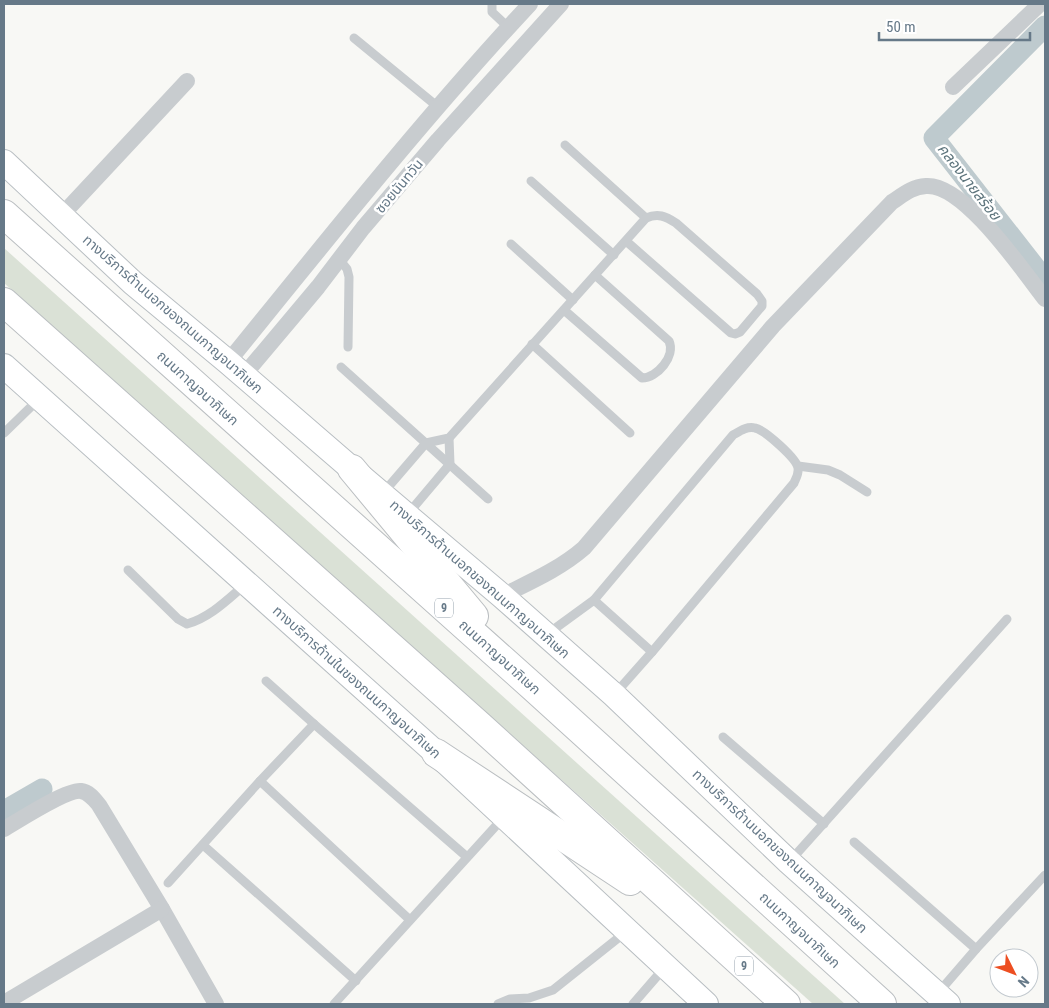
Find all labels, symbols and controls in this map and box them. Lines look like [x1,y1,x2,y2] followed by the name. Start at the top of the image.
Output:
[879,10,1030,42] scale bar
[886,18,916,36] text: 50 m
[934,140,1005,225] water label: คลองนายสร้อย
[372,156,426,216] street label: ซอยนันทวัน
[80,231,266,397] street label: ทางบริการด้านนอกของถนนกาญจนาภิเษก
[154,347,242,429] street label: ถนนกาญจนาภิเษก
[387,496,573,662] street label: ทางบริการด้านนอกของถนนกาญจนาภิเษก
[435,598,453,618] road number: 9
[270,602,444,762] street label: ทางบริการด้านในของถนนกาญจนาภิเษก
[456,616,544,698] street label: ถนนกาญจนาภิเษก
[689,765,871,937] street label: ทางบริการด้านนอกของถนนกาญจนาภิเษก
[756,888,844,972] street label: ถนนกาญจนาภิเษก
[989,948,1039,998] north arrow
[735,956,753,976] road number: 9
[1015,973,1032,990] text: N

